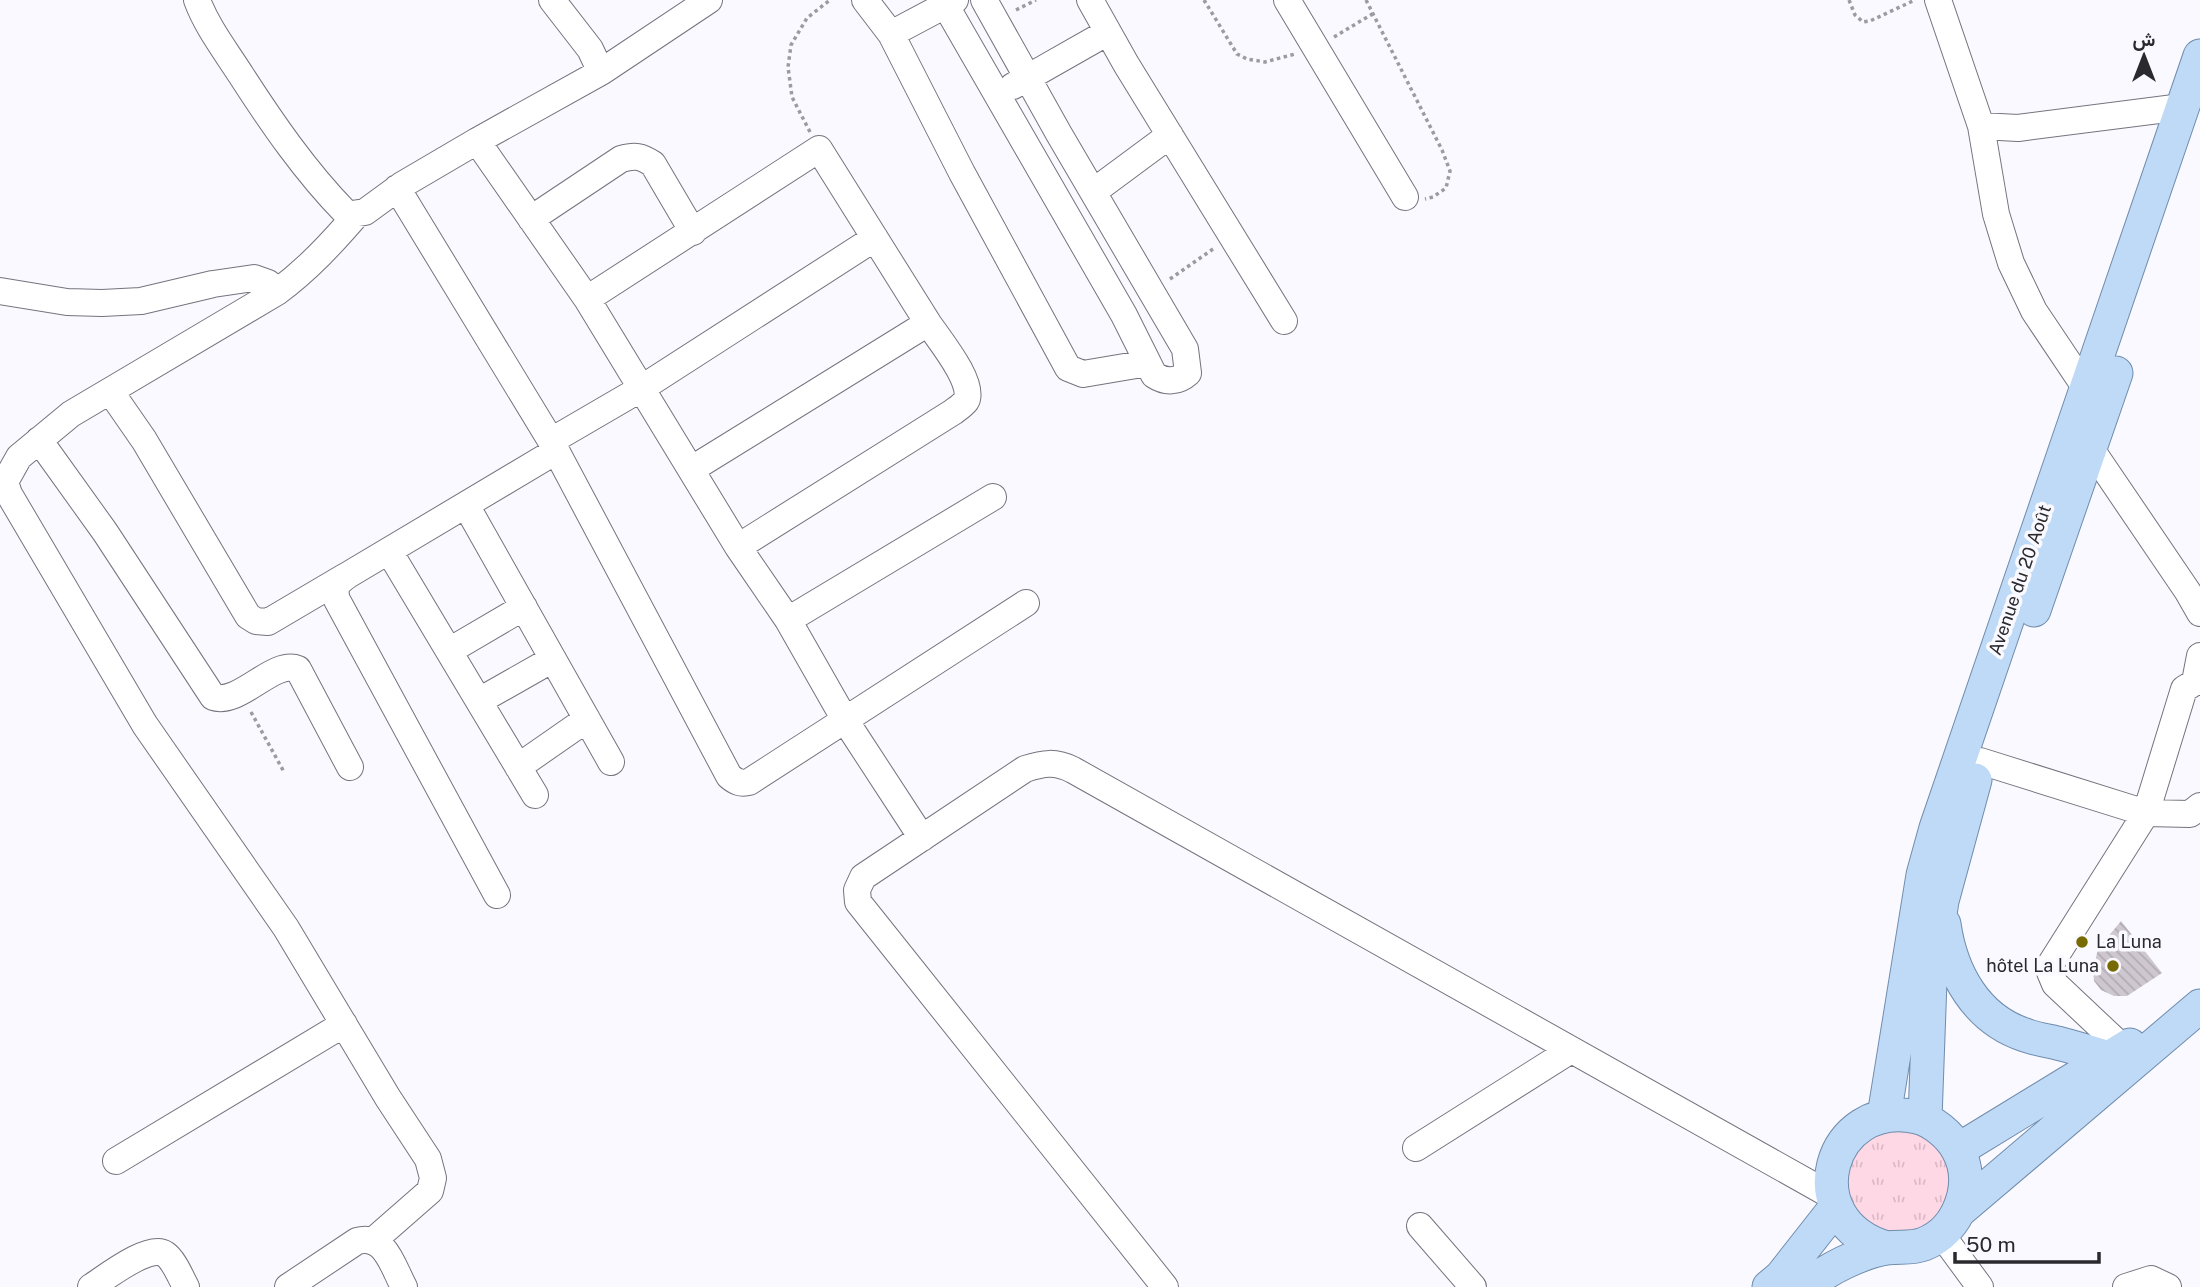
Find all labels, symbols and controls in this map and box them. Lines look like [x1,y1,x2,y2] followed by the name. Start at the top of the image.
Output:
[2109,21,2179,91] north arrow
[2133,28,2156,51] text: ش
[1984,502,2055,658] street label: Avenue du 20 Août
[2096,931,2162,952] place label: La Luna
[2074,934,2090,950] marker: La Luna
[1986,955,2099,976] place label: hôtel La Luna
[2105,958,2121,974] marker: hôtel La Luna
[1955,1220,2098,1264] scale bar
[1966,1232,2016,1257] text: 50 m

